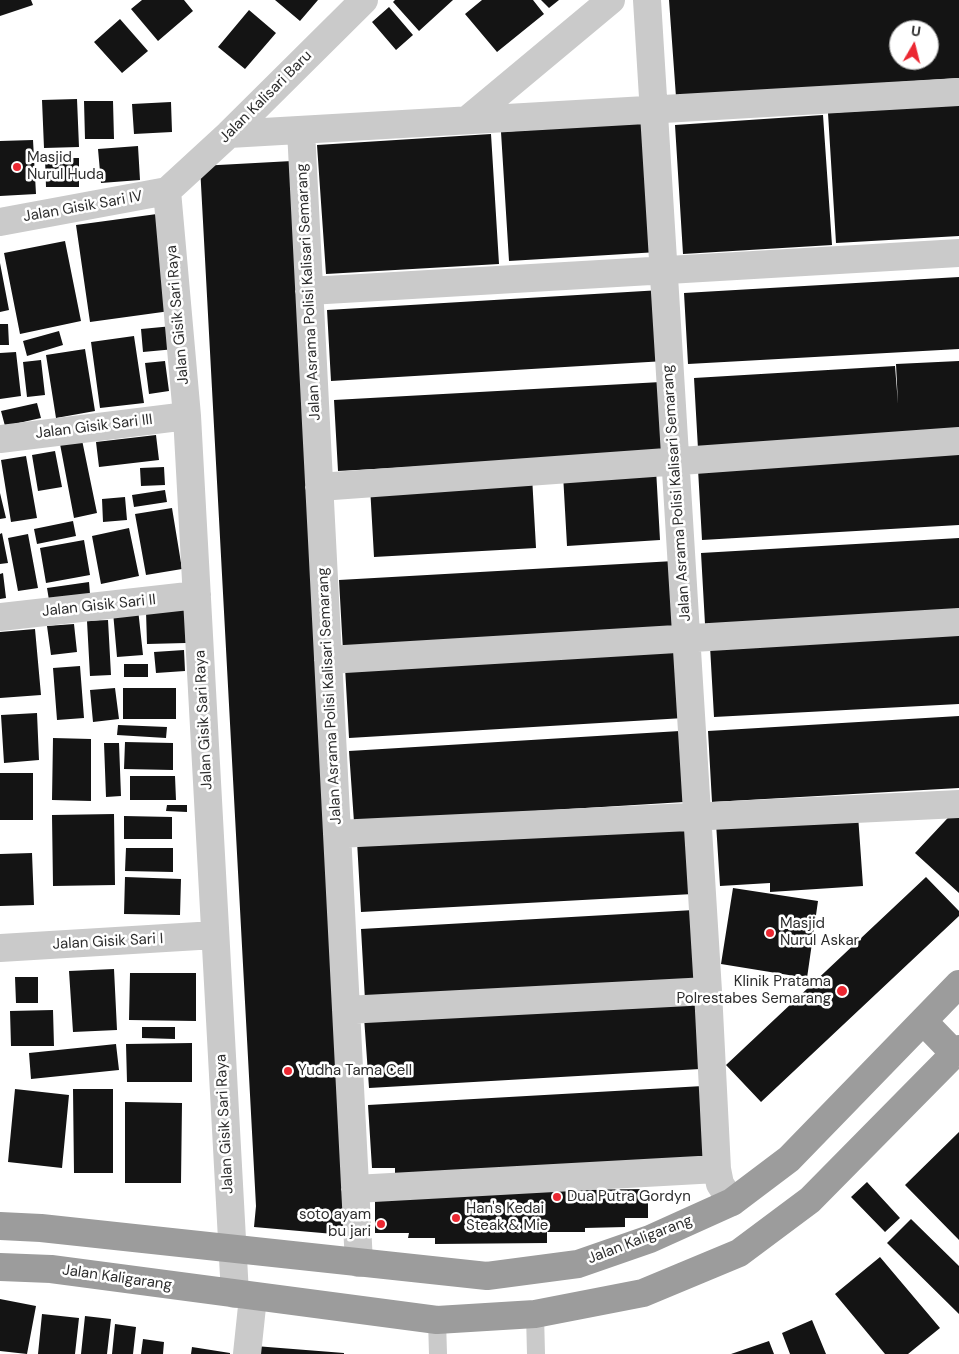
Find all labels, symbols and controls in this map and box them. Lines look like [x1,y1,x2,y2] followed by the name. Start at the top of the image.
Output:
[889,20,939,70] north arrow
[910,22,922,41] text: U
[216,47,316,147] street label: Jalan Kalisari Baru
[27,149,104,184] place label: Masjid Nurul Huda
[11,161,23,173] marker: Masjid Nurul Huda
[293,163,325,421] street label: Jalan Asrama Polisi Kalisari Semarang
[22,188,144,226] street label: Jalan Gisik Sari IV
[163,244,193,386] street label: Jalan Gisik Sari Raya
[659,364,695,622] street label: Jalan Asrama Polisi Kalisari Semarang
[34,411,154,443] street label: Jalan Gisik Sari III
[314,567,346,825] street label: Jalan Asrama Polisi Kalisari Semarang
[41,591,157,621] street label: Jalan Gisik Sari II
[191,650,217,790] street label: Jalan Gisik Sari Raya
[780,915,859,950] place label: Masjid Nurul Askar
[764,927,776,939] marker: Masjid Nurul Askar
[52,930,164,954] street label: Jalan Gisik Sari I
[677,973,831,1008] place label: Klinik Pratama Polrestabes Semarang
[835,984,849,998] marker: Klinik Pratama Polrestabes Semarang
[212,1054,238,1194] street label: Jalan Gisik Sari Raya
[298,1062,412,1080] place label: Yudha Tama Cell
[282,1065,294,1077] marker: Yudha Tama Cell
[567,1188,691,1206] place label: Dua Putra Gordyn
[551,1191,563,1203] marker: Dua Putra Gordyn
[466,1200,548,1235] place label: Han's Kedai Steak & Mie
[299,1206,371,1241] place label: soto ayam bu jari
[450,1212,462,1224] marker: Han's Kedai Steak & Mie
[585,1212,695,1268] street label: Jalan Kaligarang
[375,1218,387,1230] marker: soto ayam bu jari
[61,1261,173,1295] street label: Jalan Kaligarang

